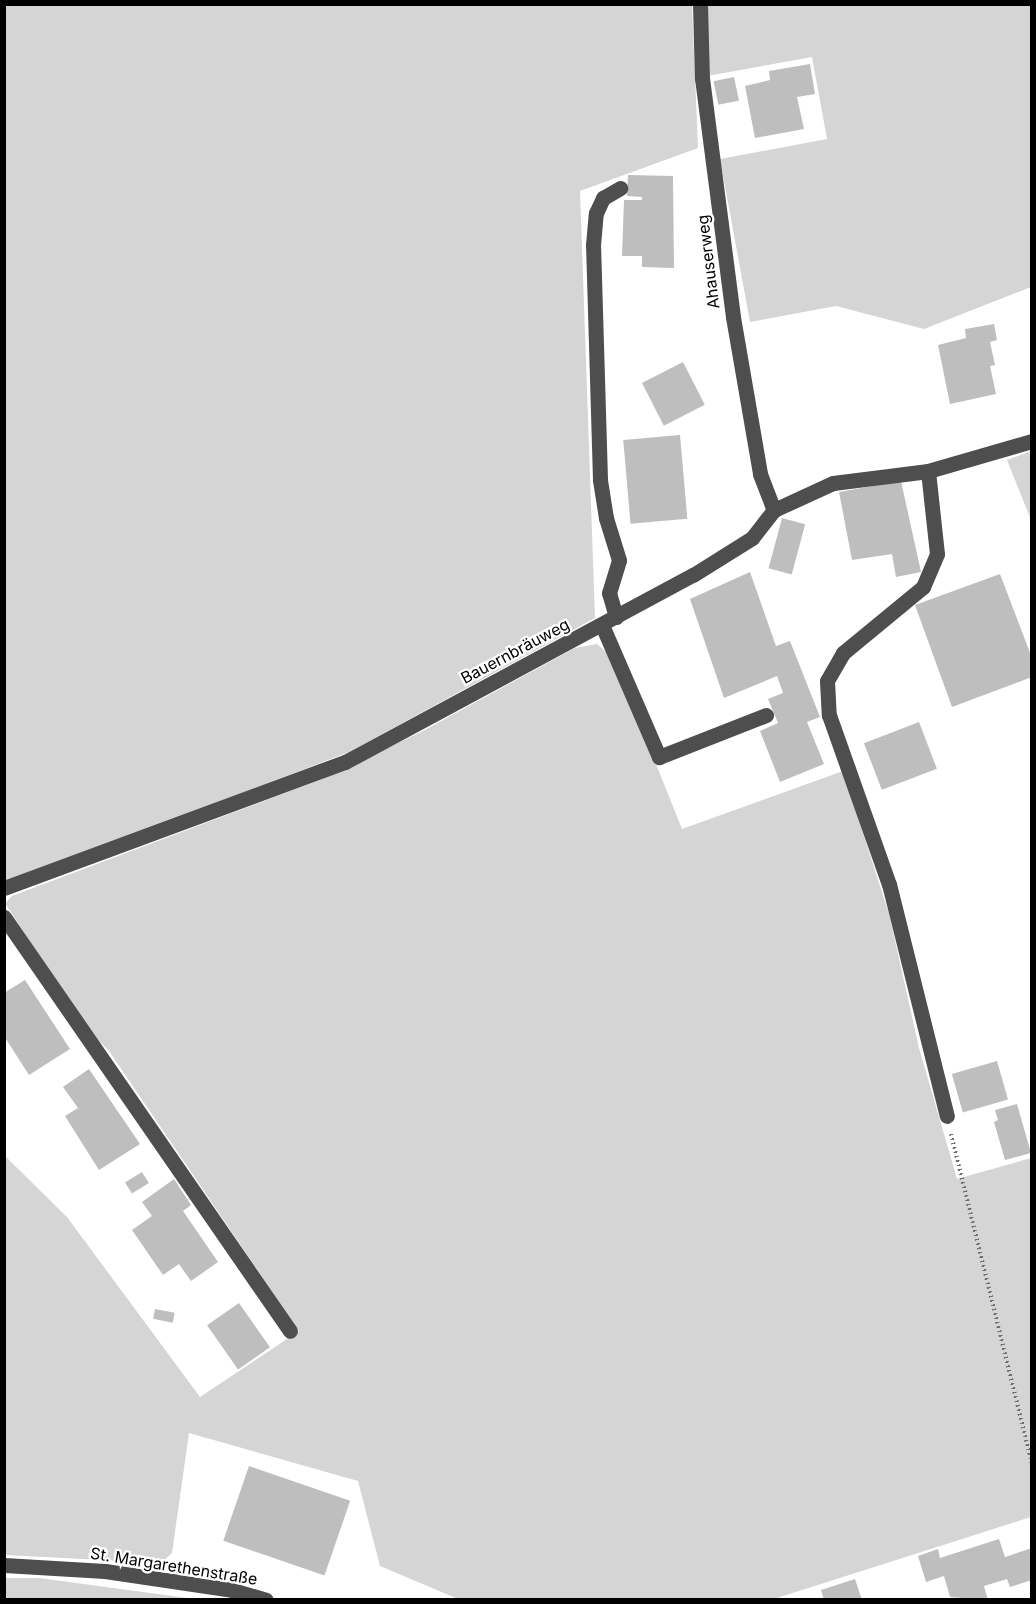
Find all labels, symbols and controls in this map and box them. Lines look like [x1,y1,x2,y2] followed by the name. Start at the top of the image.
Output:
[693,214,723,310] street label: Ahauserweg
[457,614,573,688] street label: Bauernbräuweg
[89,1543,259,1589] street label: St. Margarethenstraße

